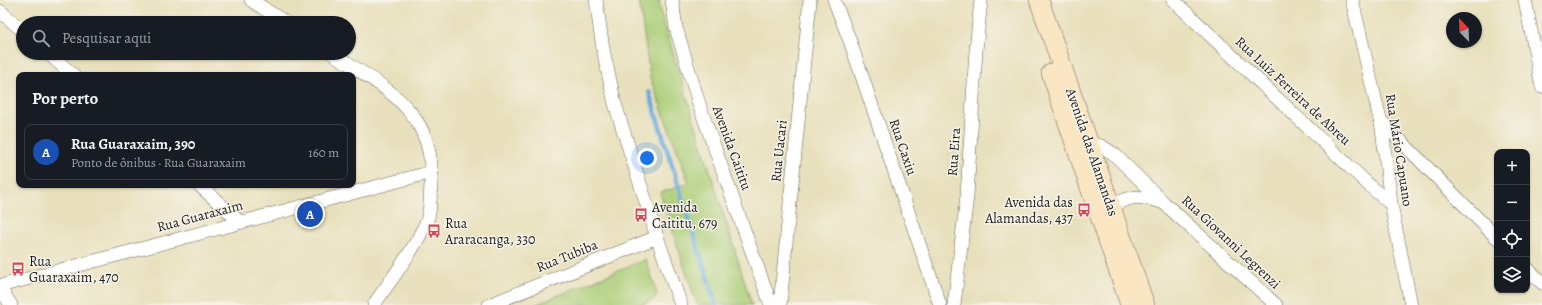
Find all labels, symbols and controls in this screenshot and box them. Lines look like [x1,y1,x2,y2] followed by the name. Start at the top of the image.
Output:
[1446,12,1482,48] north arrow
[16,16,356,60] search box
[30,27,52,49] icon: search
[62,28,151,48] text: Pesquisar aqui
[1231,32,1355,150] street label: Rua Luiz Ferreira de Abreu
[1061,84,1123,219] street label: Avenida das Alamandas
[32,87,98,110] text: Por perto
[1381,92,1417,208] street label: Rua Mário Capuano
[708,102,756,193] street label: Avenida Caititu
[884,116,922,178] street label: Rua Caxiu
[766,119,792,183] street label: Rua Uacari
[943,127,965,177] street label: Rua Eira
[71,134,195,154] text: Rua Guaraxaim, 390
[42,144,50,161] text: A
[308,144,339,161] text: 160 m
[637,148,657,168] your location
[1494,149,1530,293] map controls
[1494,149,1530,185] button: +
[71,154,246,171] text: Ponto de ônibus · Rua Guaraxaim
[1494,185,1530,221] button: −
[1177,191,1285,293] street label: Rua Giovanni Legrenzi
[984,193,1073,228] place label: Avenida das Alamandas, 437
[155,195,245,237] street label: Rua Guaraxaim
[651,198,717,233] place label: Avenida Caititu, 679
[297,199,323,229] pin: A
[1076,202,1092,218] bus stop icon: Avenida das Alamandas, 437
[633,207,649,223] bus stop icon: Avenida Caititu, 679
[444,214,535,249] place label: Rua Araracanga, 330
[1494,221,1530,257] button: locate
[426,223,442,239] bus stop icon: Rua Araracanga, 330
[534,235,601,277] street label: Rua Tubiba
[29,252,119,287] place label: Rua Guaraxaim, 470
[1494,257,1530,293] button: layers
[10,261,26,277] bus stop icon: Rua Guaraxaim, 470

